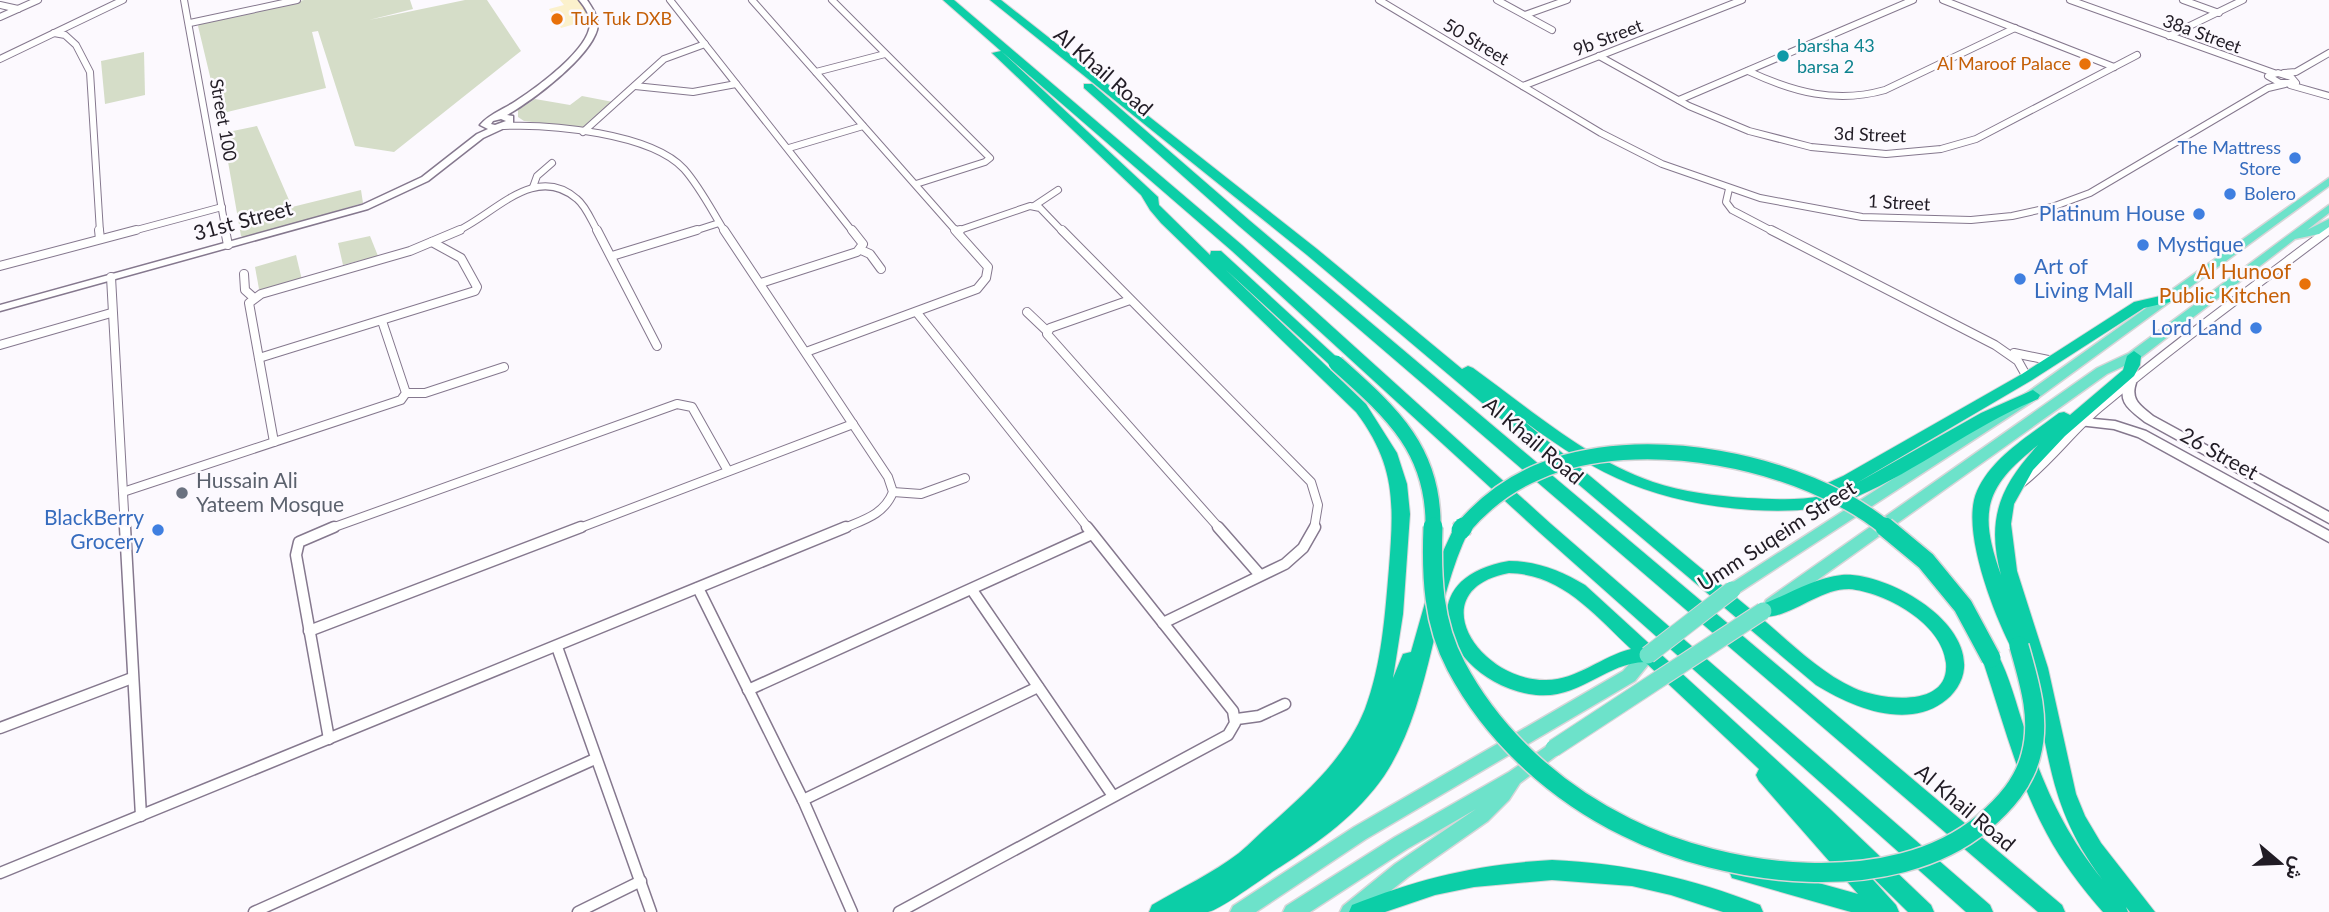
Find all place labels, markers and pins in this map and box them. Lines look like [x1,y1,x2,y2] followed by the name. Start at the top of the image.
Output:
[571,7,672,29] place label: Tuk Tuk DXB
[549,11,565,27] marker: Tuk Tuk DXB
[1797,34,1875,77] place label: barsha 43 barsa 2
[1775,48,1791,64] marker: barsha 43 barsa 2
[1937,52,2071,74] place label: Al Maroof Palace
[2077,56,2093,72] marker: Al Maroof Palace
[2178,136,2281,179] place label: The Mattress Store
[2287,150,2303,166] marker: The Mattress Store
[2244,182,2296,204] place label: Bolero
[2222,186,2238,202] marker: Bolero
[2039,200,2185,225] place label: Platinum House
[2191,206,2207,222] marker: Platinum House
[2157,231,2243,256] place label: Mystique
[2135,237,2151,253] marker: Mystique
[2034,253,2133,302] place label: Art of Living Mall
[2159,258,2292,307] place label: Al Hunoof Public Kitchen
[2012,271,2028,287] marker: Art of Living Mall
[2297,276,2313,292] marker: Al Hunoof Public Kitchen
[2151,314,2242,339] place label: Lord Land
[2248,320,2264,336] marker: Lord Land
[196,467,344,516] place label: Hussain Ali Yateem Mosque
[174,485,190,501] marker: Hussain Ali Yateem Mosque
[44,504,144,553] place label: BlackBerry Grocery
[150,522,166,538] marker: BlackBerry Grocery

